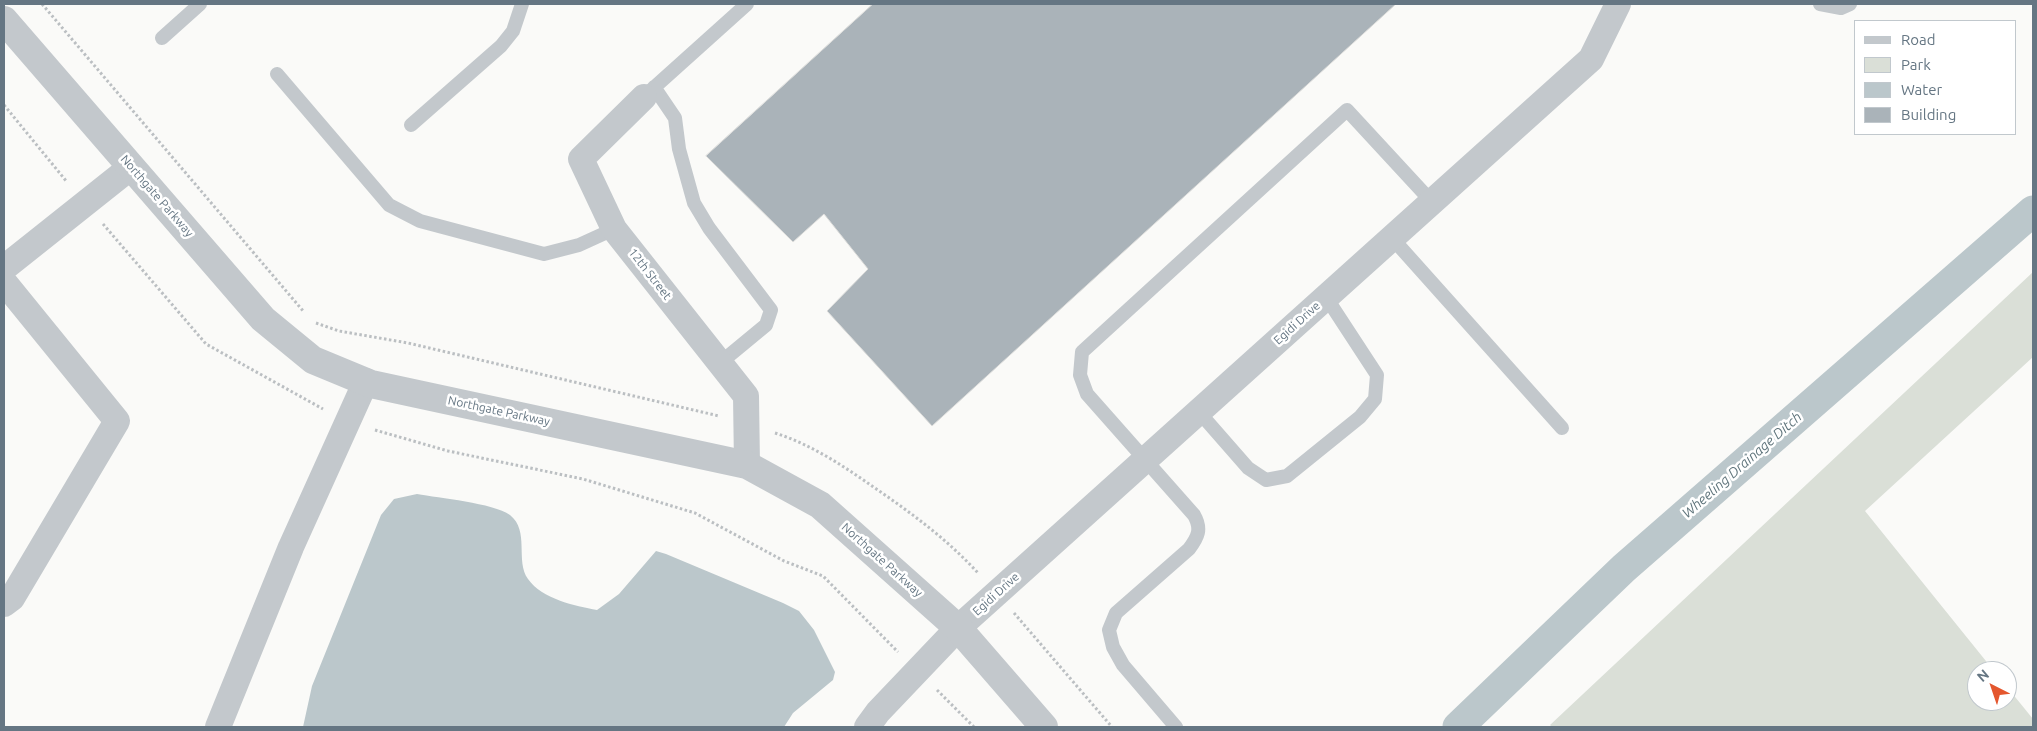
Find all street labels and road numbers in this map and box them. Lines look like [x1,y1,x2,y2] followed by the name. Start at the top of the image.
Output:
[117,152,197,240] street label: Northgate Parkway
[625,245,675,303] street label: 12th Street
[1271,298,1323,348] street label: Egidi Drive
[447,393,551,429] street label: Northgate Parkway
[839,520,925,600] street label: Northgate Parkway
[970,569,1022,619] street label: Egidi Drive

